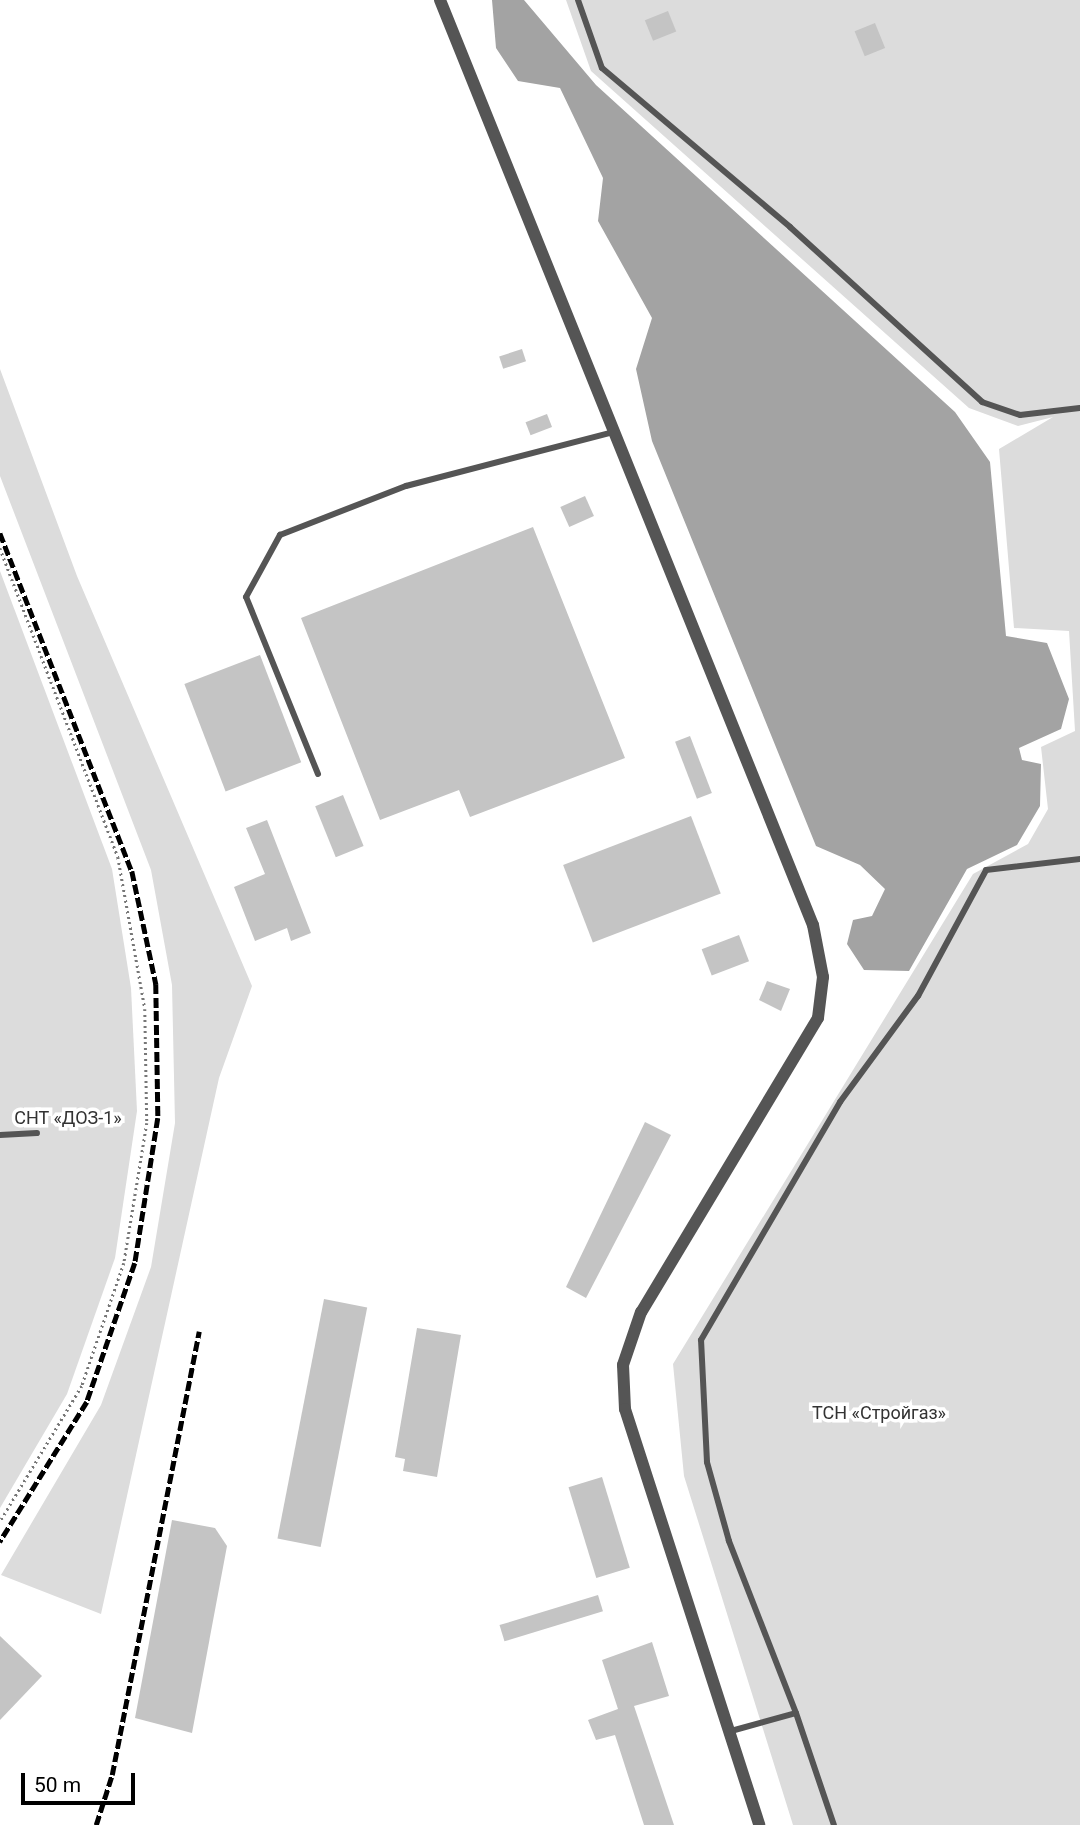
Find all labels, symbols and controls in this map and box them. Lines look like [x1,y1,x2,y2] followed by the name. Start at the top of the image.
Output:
[14,1107,122,1129] park label: СНТ «ДОЗ-1»
[812,1402,946,1424] park label: ТСН «Стройгаз»
[24,1758,138,1802] scale bar
[34,1773,81,1797] text: 50 m

